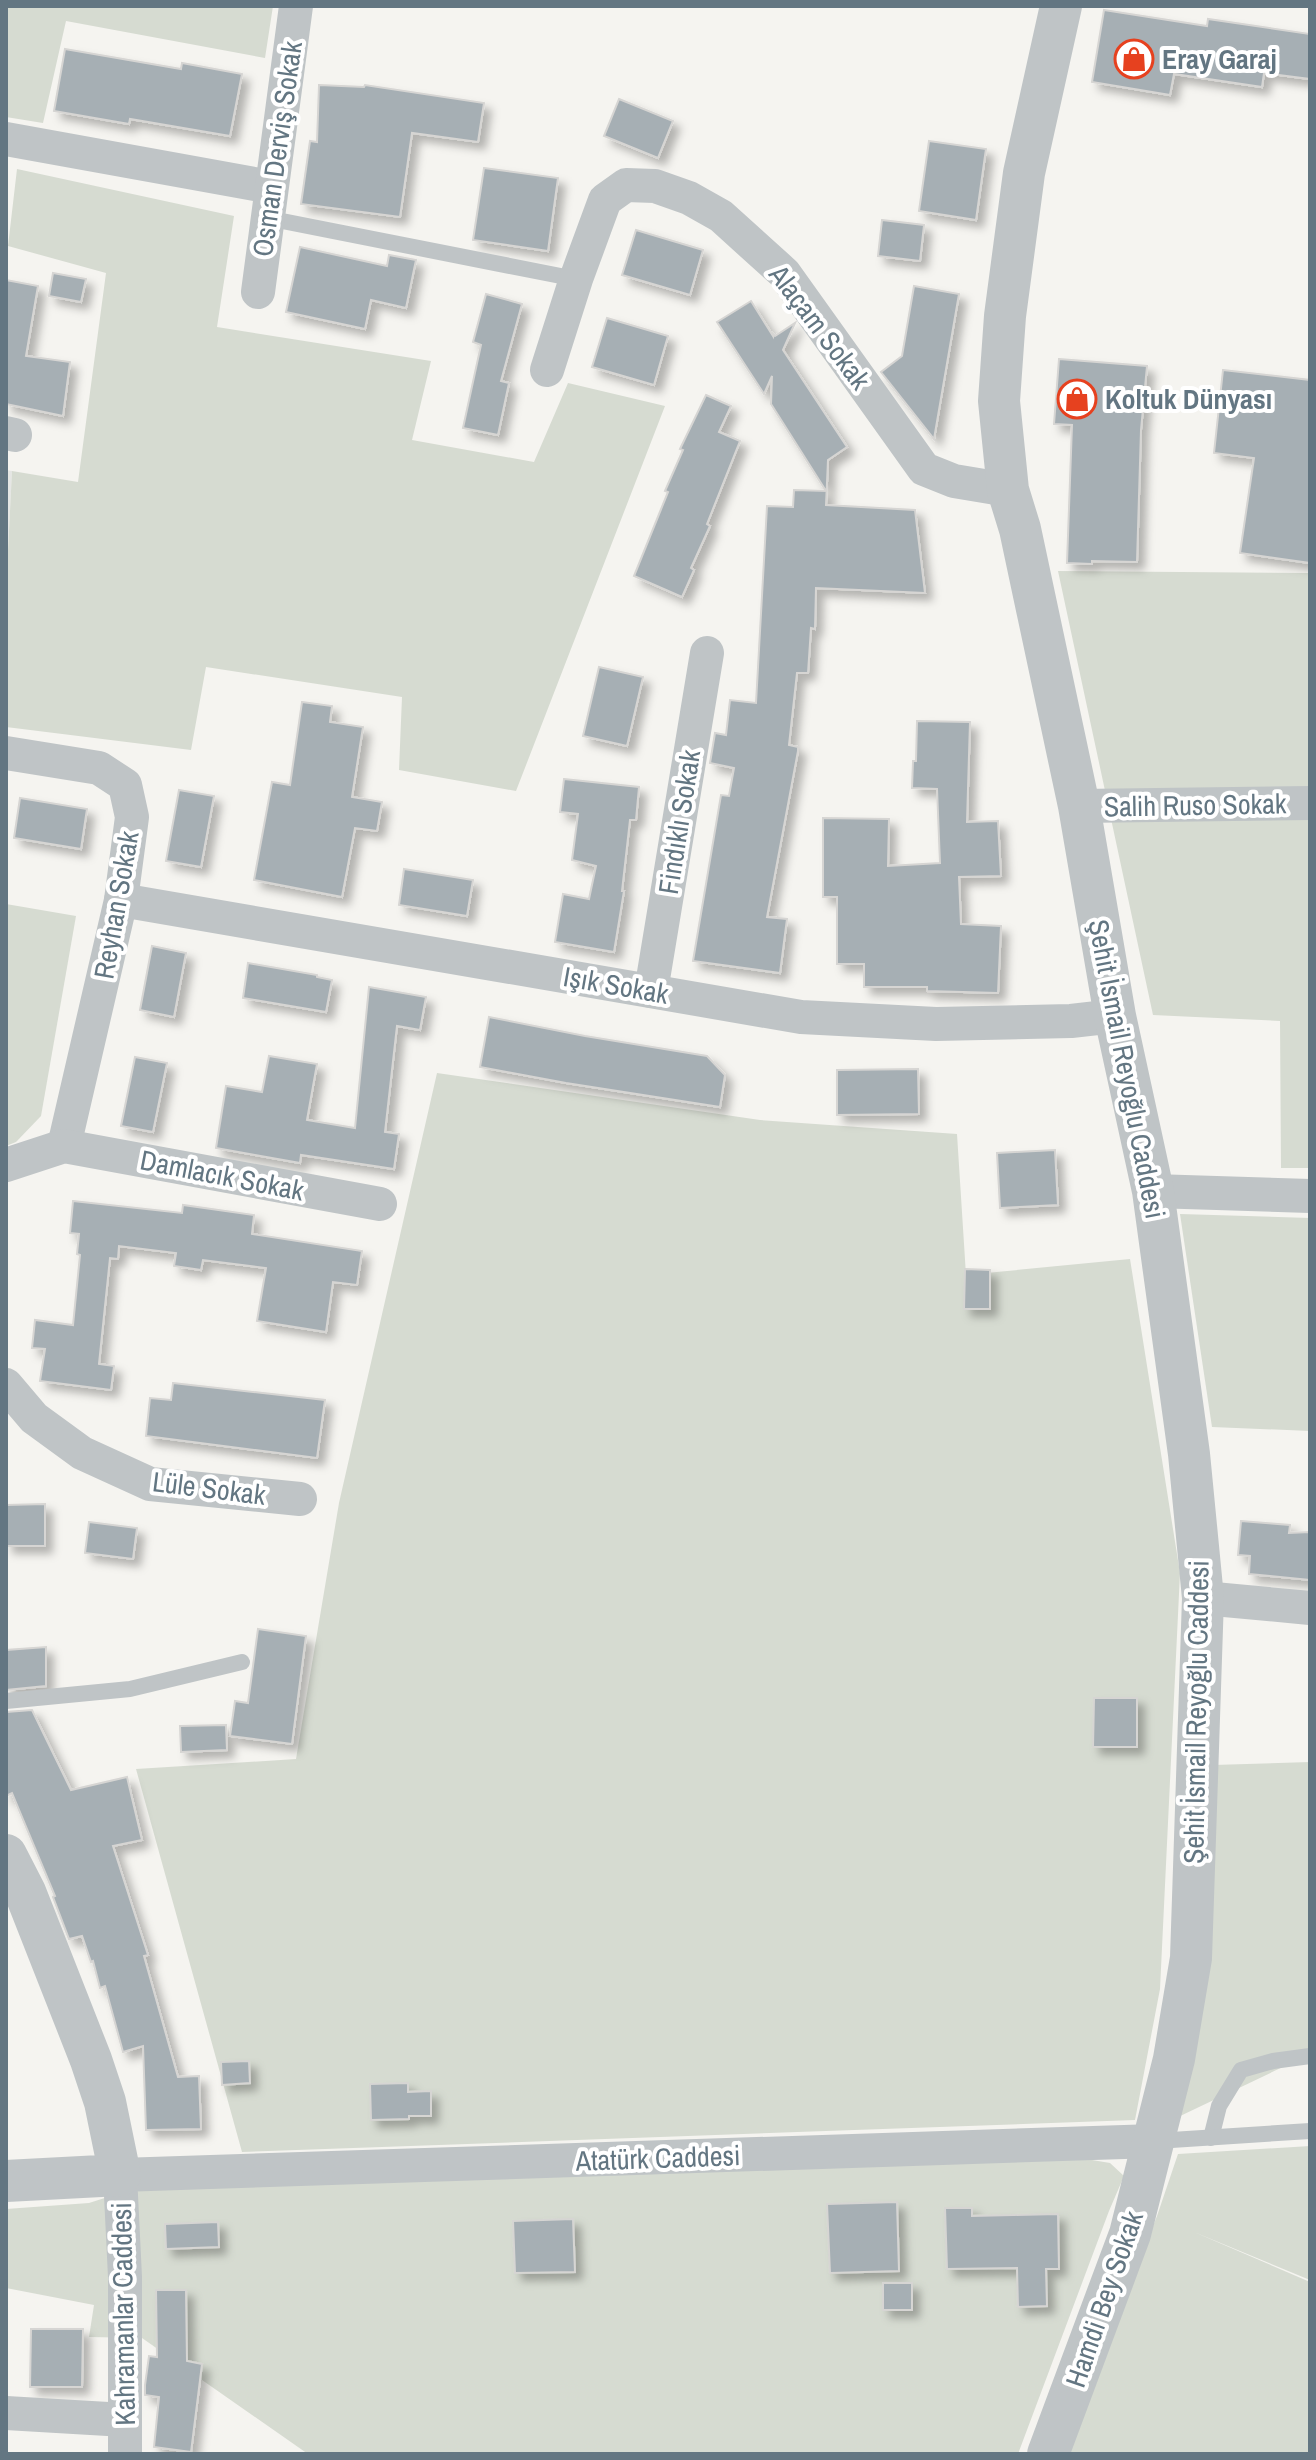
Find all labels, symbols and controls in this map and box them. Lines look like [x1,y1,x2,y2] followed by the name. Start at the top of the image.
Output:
[243,38,311,259] street label: Osman Derviş Sokak
[1113,38,1155,80] shop icon: Eray Garaj
[1162,40,1277,78] place label: Eray Garaj
[760,256,880,397] street label: Alaçam Sokak
[1056,378,1098,420] shop icon: Koltuk Dünyası
[1105,380,1272,418] place label: Koltuk Dünyası
[649,747,709,897] street label: Findıklı Sokak
[1103,784,1287,826] street label: Salih Ruso Sokak
[84,828,148,982] street label: Reyhan Sokak
[1079,916,1175,1222] street label: Şehit İsmail Reyoğlu Caddesi
[561,957,672,1013] street label: Işık Sokak
[137,1141,308,1210] street label: Damlacık Sokak
[150,1462,268,1514] street label: Lüle Sokak
[1174,1560,1218,1864] street label: Şehit İsmail Reyoğlu Caddesi
[574,2136,741,2180] street label: Atatürk Caddesi
[102,2202,144,2426] street label: Kahramanlar Caddesi
[1056,2205,1152,2392] street label: Hamdi Bey Sokak

